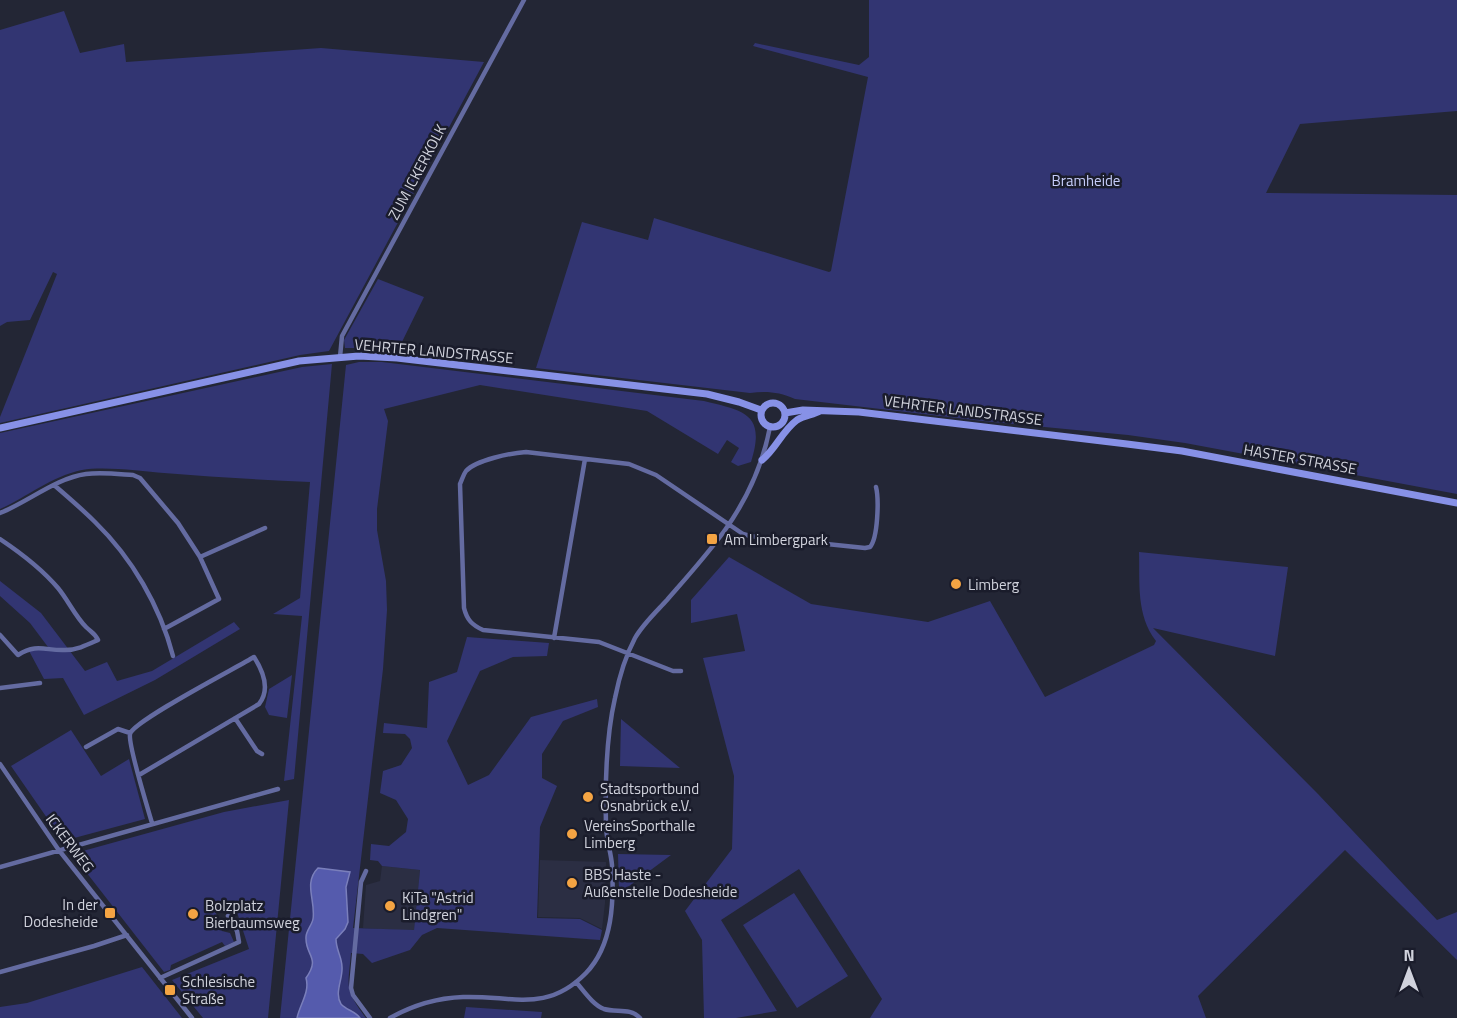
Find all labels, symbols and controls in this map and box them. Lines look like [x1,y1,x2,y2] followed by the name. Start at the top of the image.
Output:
[382,120,452,224] street label: ZUM ICKERKOLK
[1052,169,1120,192] park label: Bramheide
[354,333,514,369] street label: VEHRTER LANDSTRASSE
[882,389,1044,431] street label: VEHRTER LANDSTRASSE
[1242,438,1358,480] street label: HASTER STRASSE
[724,528,828,551] place label: Am Limbergpark
[705,532,719,546] marker: Am Limbergpark
[968,573,1020,596] place label: Limberg
[949,577,963,591] marker: Limberg
[600,777,699,817] place label: Stadtsportbund Osnabrück e.V.
[581,790,595,804] marker: Stadtsportbund Osnabrück e.V.
[40,809,100,877] street label: ICKERWEG
[584,814,695,854] place label: VereinsSporthalle Limberg
[565,827,579,841] marker: VereinsSporthalle Limberg
[584,863,737,903] place label: BBS Haste - Außenstelle Dodesheide
[565,876,579,890] marker: BBS Haste - Außenstelle Dodesheide
[402,886,474,926] place label: KiTa "Astrid Lindgren"
[23,893,98,933] place label: In der Dodesheide
[205,894,300,934] place label: Bolzplatz Bierbaumsweg
[383,899,397,913] marker: KiTa "Astrid Lindgren"
[103,906,117,920] marker: In der Dodesheide
[186,907,200,921] marker: Bolzplatz Bierbaumsweg
[1379,940,1439,1000] north arrow
[1403,943,1415,967] text: N
[182,970,255,1010] place label: Schlesische Straße
[163,983,177,997] marker: Schlesische Straße

